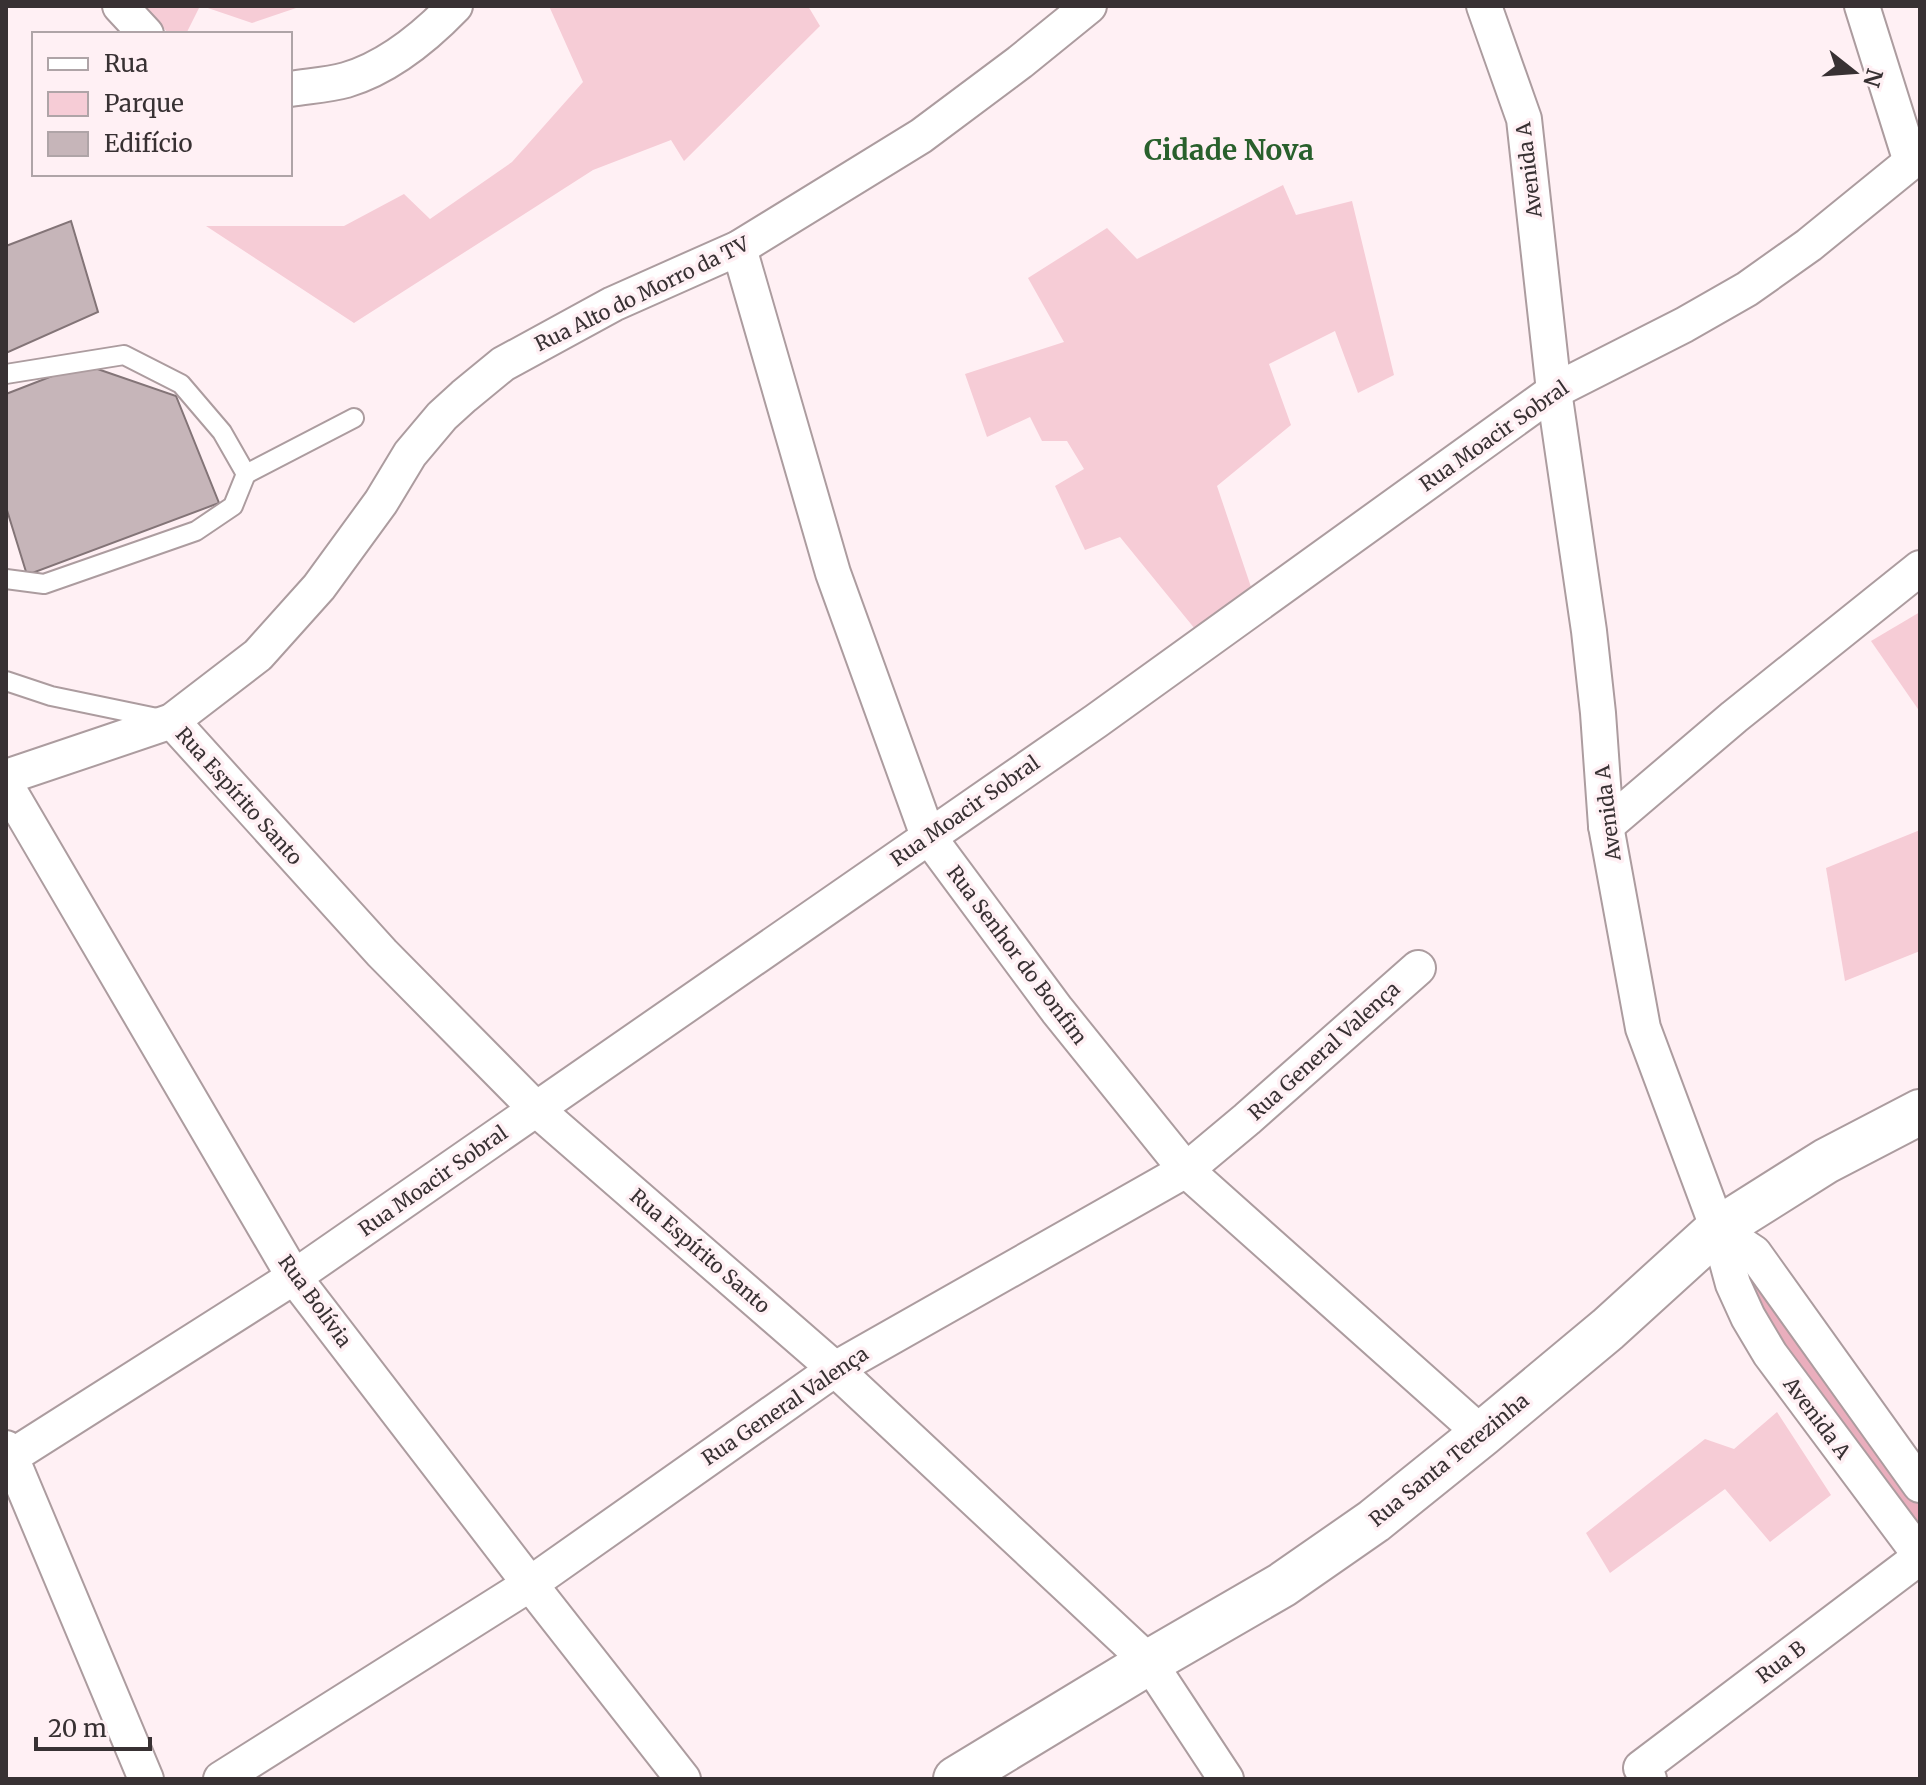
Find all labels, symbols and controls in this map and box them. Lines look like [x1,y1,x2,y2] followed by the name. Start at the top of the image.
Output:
[32,32,292,176] legend
[1814,32,1894,112] north arrow
[104,48,148,79] text: Rua
[1857,65,1889,91] text: N
[104,88,184,119] text: Parque
[1510,120,1547,220] street label: Avenida A
[104,128,192,159] text: Edifício
[1144,132,1314,168] district label: Cidade Nova
[531,230,754,356] street label: Rua Alto do Morro da TV
[1415,375,1573,496] street label: Rua Moacir Sobral
[171,722,308,870] street label: Rua Espírito Santo
[886,750,1044,871] street label: Rua Moacir Sobral
[1589,763,1626,863] street label: Avenida A
[942,860,1093,1049] street label: Rua Senhor do Bonfim
[1243,976,1405,1125] street label: Rua General Valença
[354,1120,512,1241] street label: Rua Moacir Sobral
[625,1183,776,1318] street label: Rua Espírito Santo
[274,1250,357,1352] street label: Rua Bolívia
[697,1341,873,1471] street label: Rua General Valença
[1778,1371,1857,1464] street label: Avenida A
[1364,1387,1534,1532] street label: Rua Santa Terezinha
[1751,1635,1810,1688] street label: Rua B
[36,1701,150,1751] scale bar
[48,1713,107,1744] text: 20 m

